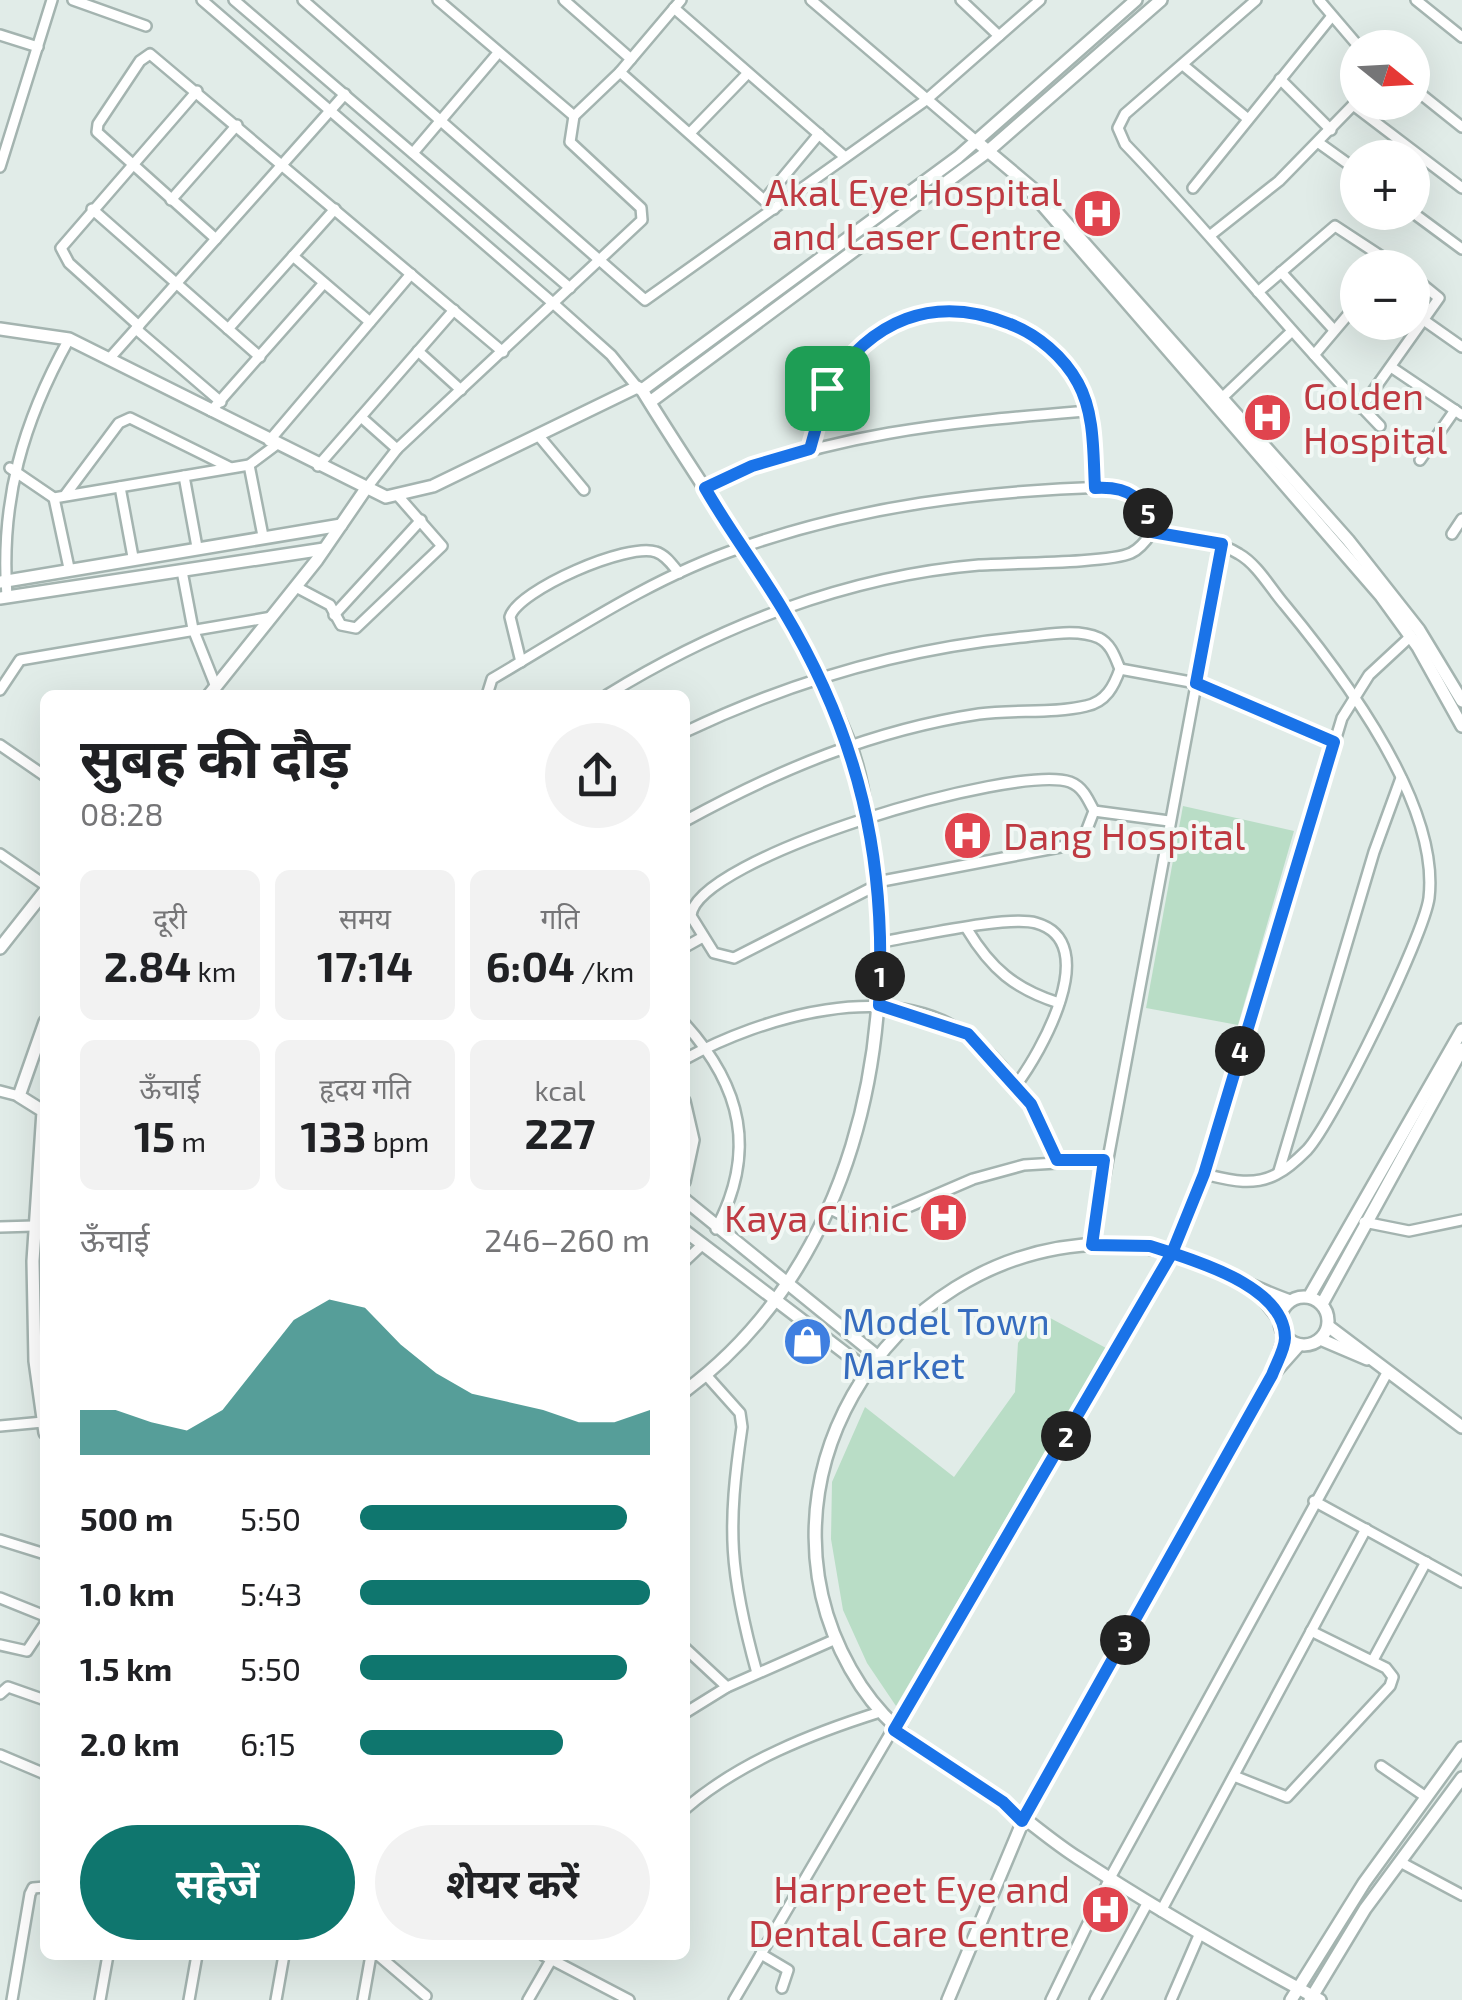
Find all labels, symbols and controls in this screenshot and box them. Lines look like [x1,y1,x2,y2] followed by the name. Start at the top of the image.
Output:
[1340,30,1430,120] north arrow
[1340,30,1430,340] map controls
[1340,140,1430,230] button: +
[765,168,1062,258] place label: Akal Eye Hospital and Laser Centre
[1071,187,1123,239] hospital icon: Akal Eye Hospital and Laser Centre
[1340,250,1430,340] button: −
[785,346,870,431] pin
[800,361,855,416] icon: arrive
[1303,372,1447,462] place label: Golden Hospital
[1242,391,1294,443] hospital icon: Golden Hospital
[1123,488,1173,538] pin: 5
[1140,496,1156,530] text: 5
[80,723,350,789] text: सुबह की दौड़
[545,723,650,828] button: share
[80,794,164,832] text: 08:28
[942,809,994,861] hospital icon: Dang Hospital
[1003,812,1245,858] place label: Dang Hospital
[153,901,187,935] text: दूरी
[339,901,391,935] text: समय
[541,901,579,935] text: गति
[104,940,191,990] text: 2.84
[317,940,413,990] text: 17:14
[486,940,575,990] text: 6:04
[855,951,905,1001] pin: 1
[191,954,236,988] text: km
[575,954,634,988] text: /km
[874,959,886,993] text: 1
[1215,1026,1265,1076] pin: 4
[1231,1034,1249,1068] text: 4
[140,1071,200,1105] text: ऊँचाई
[319,1071,411,1105] text: हृदय गति
[534,1073,586,1107] text: kcal
[525,1107,595,1157] text: 227
[134,1110,175,1160] text: 15
[301,1110,366,1160] text: 133
[175,1124,206,1158] text: m
[366,1124,429,1158] text: bpm
[918,1191,970,1243] hospital icon: Kaya Clinic
[724,1194,909,1240] place label: Kaya Clinic
[80,1220,149,1258] text: ऊँचाई
[484,1220,650,1258] text: 246–260 m
[842,1297,1050,1387] place label: Model Town Market
[781,1316,833,1368] shop icon: Model Town Market
[1041,1411,1091,1461] pin: 2
[1058,1419,1074,1453] text: 2
[80,1499,173,1537] text: 500 m
[240,1499,301,1537] text: 5:50
[80,1574,175,1612] text: 1.0 km
[240,1574,302,1612] text: 5:43
[1100,1615,1150,1665] pin: 3
[1117,1623,1133,1657] text: 3
[80,1649,172,1687] text: 1.5 km
[240,1649,301,1687] text: 5:50
[80,1724,180,1762] text: 2.0 km
[240,1724,296,1762] text: 6:15
[80,1825,355,1940] button: सहेजें
[375,1825,650,1940] button: शेयर करें
[748,1865,1070,1955] place label: Harpreet Eye and Dental Care Centre
[1079,1884,1131,1936] hospital icon: Harpreet Eye and Dental Care Centre

